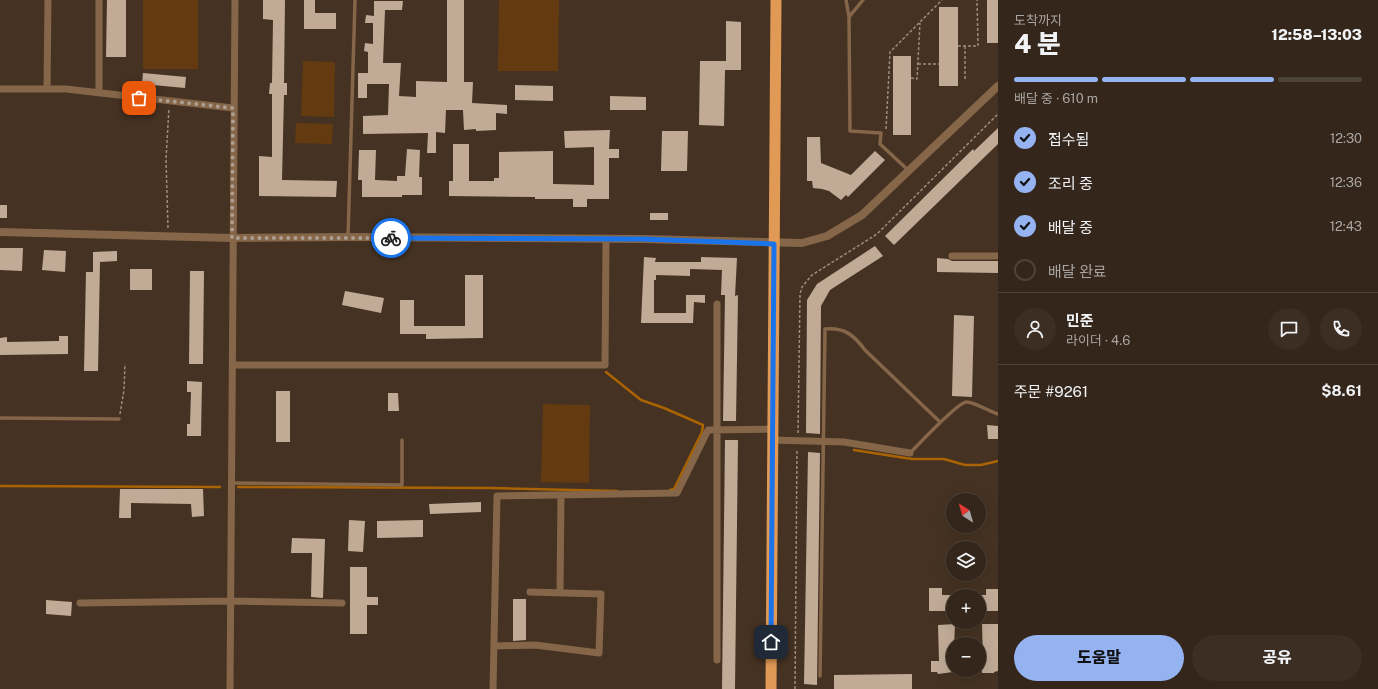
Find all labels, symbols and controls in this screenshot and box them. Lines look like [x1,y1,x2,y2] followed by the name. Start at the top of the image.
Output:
[1014,13,1062,28] text: 도착까지
[1271,26,1362,43] text: 12:58–13:03
[1014,28,1061,59] text: 4 분
[122,81,156,115] pin
[128,87,150,109] icon: bag
[1014,91,1098,106] text: 배달 중 · 610 m
[1014,127,1036,149] icon: check
[1048,131,1089,148] text: 접수됨
[1330,131,1362,146] text: 12:30
[1014,171,1036,193] icon: check
[1048,175,1093,192] text: 조리 중
[1330,175,1362,190] text: 12:36
[1014,215,1036,237] icon: check
[371,218,411,258] courier
[1048,219,1093,236] text: 배달 중
[1330,219,1362,234] text: 12:43
[380,227,402,249] icon: bike
[1048,263,1107,280] text: 배달 완료
[1014,308,1056,350] button: person
[1268,308,1310,350] button: chat
[1320,308,1362,350] button: phone
[1066,312,1094,329] text: 민준
[1066,333,1130,348] text: 라이더 · 4.6
[1321,382,1362,399] text: $8.61
[1014,383,1088,400] text: 주문 #9261
[946,493,986,533] north arrow
[946,493,986,677] map controls
[946,541,986,581] button: layers
[946,589,986,629] button: +
[754,625,788,659] pin
[760,631,782,653] icon: home
[1014,635,1184,681] button: 도움말
[1192,635,1362,681] button: 공유
[946,637,986,677] button: −

